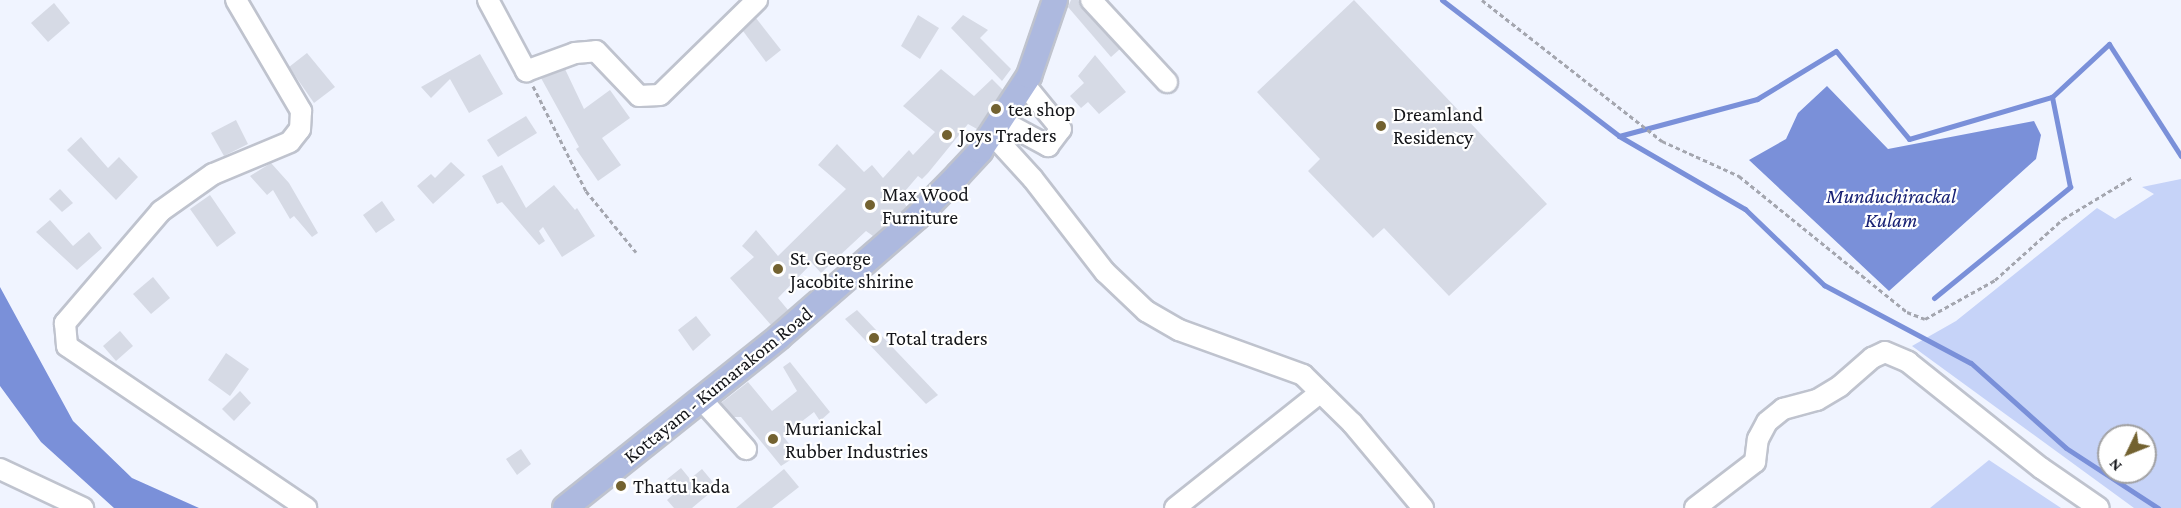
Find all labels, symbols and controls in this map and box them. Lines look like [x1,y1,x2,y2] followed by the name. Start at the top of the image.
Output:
[1008,97,1075,121] place label: tea shop
[989,102,1003,116] marker: tea shop
[1393,102,1483,149] place label: Dreamland Residency
[1374,119,1388,133] marker: Dreamland Residency
[959,123,1056,147] place label: Joys Traders
[940,128,954,142] marker: Joys Traders
[882,182,969,229] place label: Max Wood Furniture
[1826,183,1956,233] water label: Munduchirackal Kulam
[863,198,877,212] marker: Max Wood Furniture
[790,246,914,293] place label: St. George Jacobite shirine
[771,262,785,276] marker: St. George Jacobite shirine
[619,302,817,468] street label: Kottayam - Kumarakom Road
[886,326,988,350] place label: Total traders
[867,331,881,345] marker: Total traders
[785,416,928,463] place label: Murianickal Rubber Industries
[2097,424,2157,484] north arrow
[766,432,780,446] marker: Murianickal Rubber Industries
[2105,455,2125,475] text: N
[633,474,730,498] place label: Thattu kada
[614,479,628,493] marker: Thattu kada

